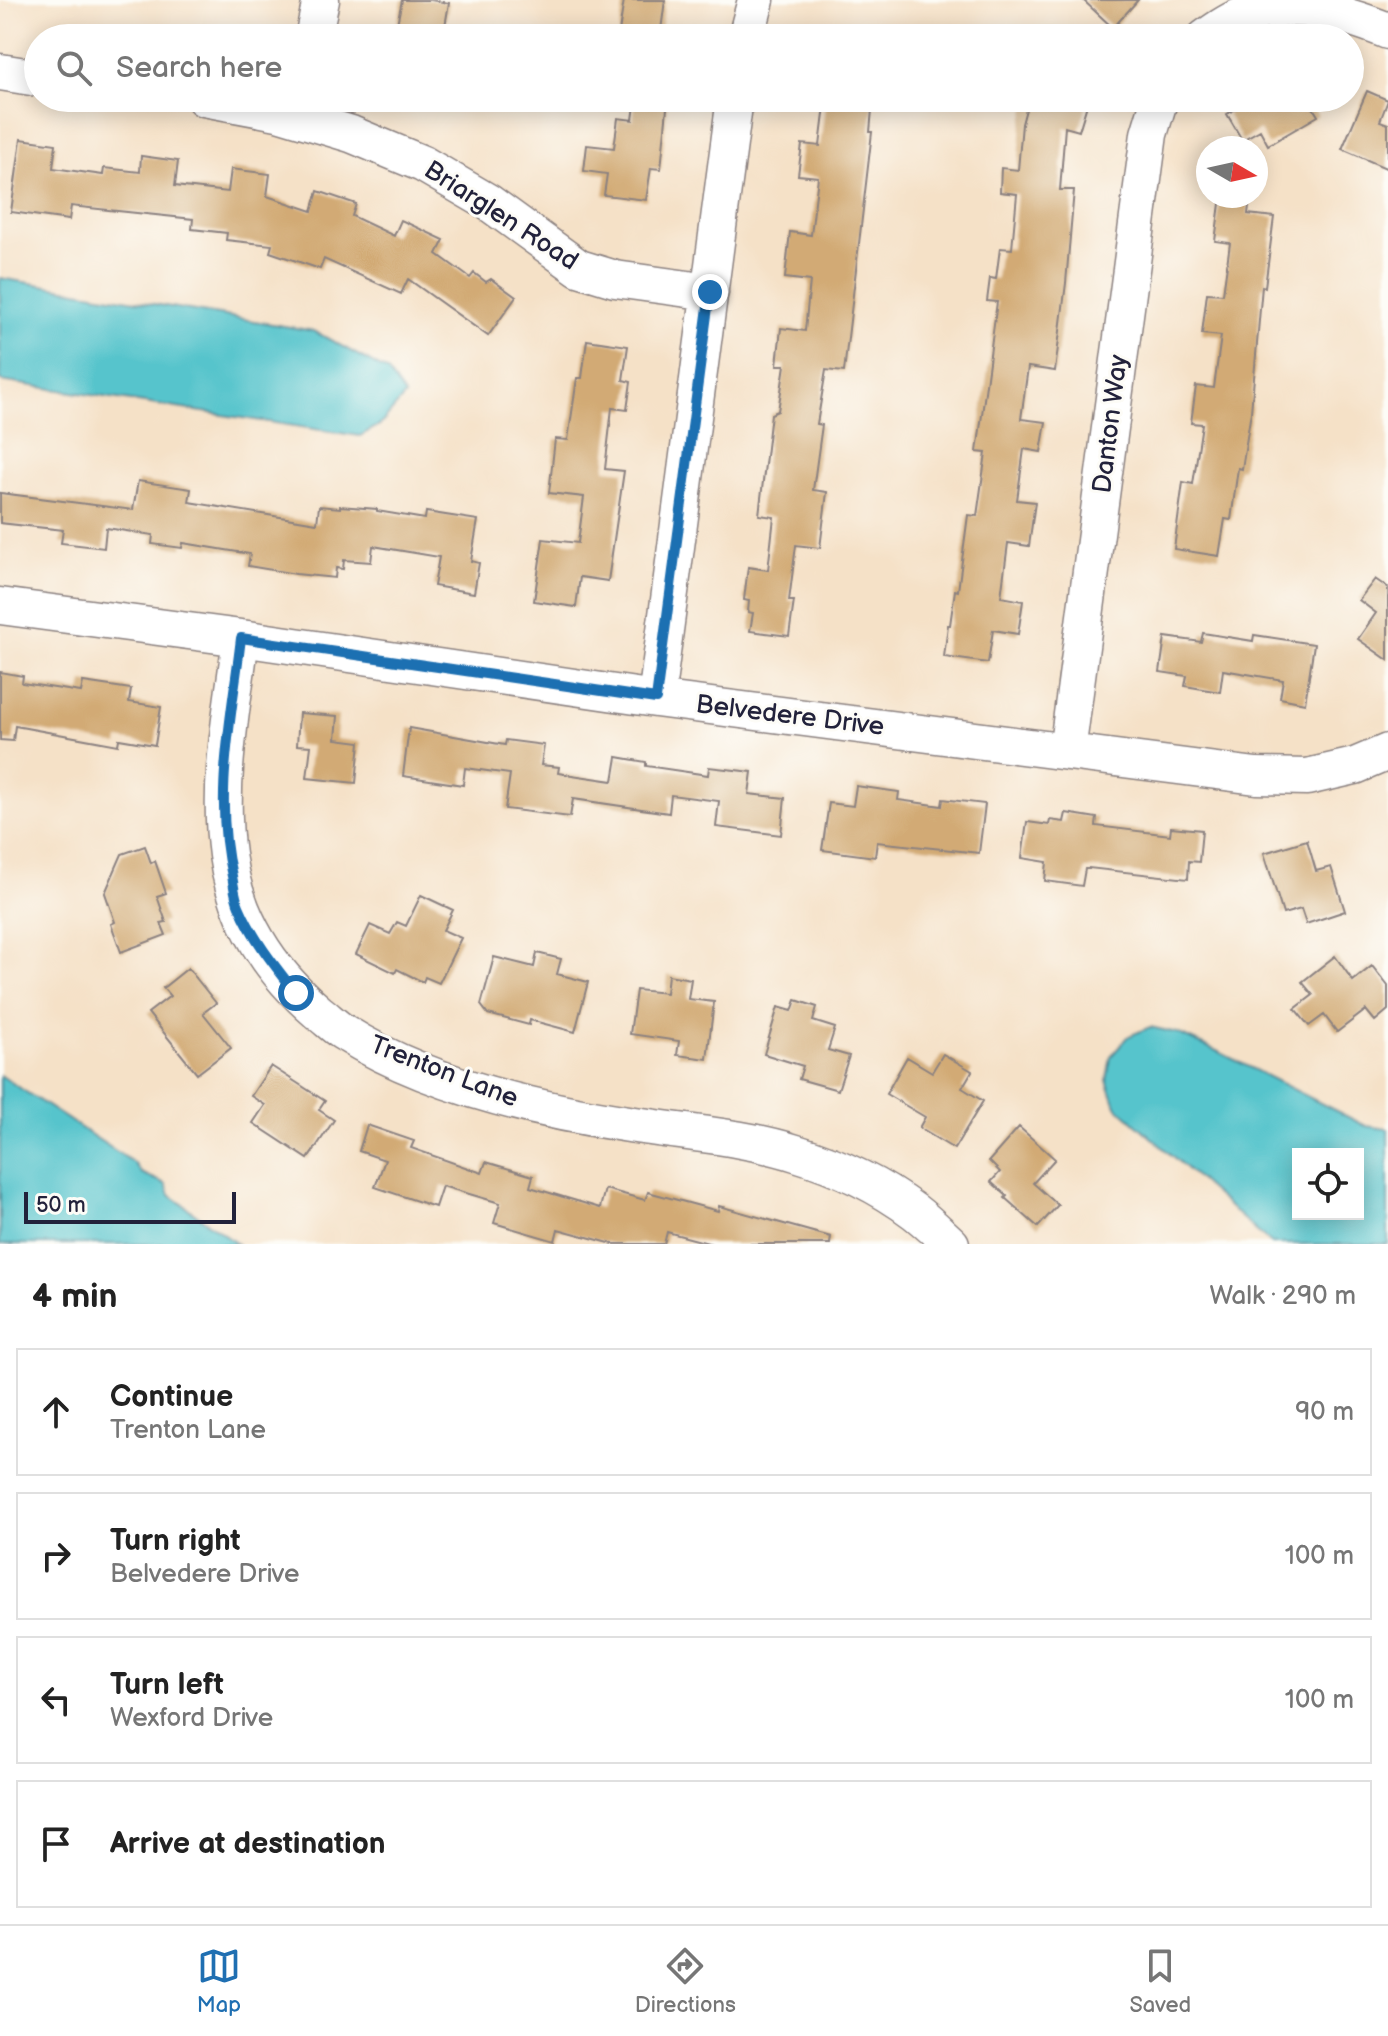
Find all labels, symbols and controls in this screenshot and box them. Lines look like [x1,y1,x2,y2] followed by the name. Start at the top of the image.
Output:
[24,24,1364,112] search box
[52,46,96,90] icon: search
[116,50,282,86] text: Search here
[1196,136,1268,208] north arrow
[418,155,584,277] street label: Briarglen Road
[692,274,728,310] route end
[1087,353,1135,495] street label: Danton Way
[694,689,886,743] street label: Belvedere Drive
[278,975,314,1011] route start
[366,1030,522,1114] street label: Trenton Lane
[1292,1148,1364,1220] map controls
[1292,1148,1364,1220] button: locate
[24,1188,236,1224] scale bar
[36,1192,86,1219] text: 50 m
[32,1276,118,1317] text: 4 min
[1209,1281,1356,1312] text: Walk · 290 m
[110,1379,233,1415] text: Continue
[34,1390,78,1434] icon: ahead
[1295,1397,1354,1428] text: 90 m
[110,1415,266,1446] text: Trenton Lane
[110,1523,241,1559] text: Turn right
[34,1534,78,1578] icon: right
[1285,1541,1354,1572] text: 100 m
[110,1559,299,1590] text: Belvedere Drive
[110,1667,224,1703] text: Turn left
[34,1678,78,1722] icon: left
[1285,1685,1354,1716] text: 100 m
[110,1703,273,1734] text: Wexford Drive
[34,1822,78,1866] icon: arrive
[110,1826,386,1862] text: Arrive at destination
[197,1944,241,2019] tab: Map
[635,1944,736,2019] tab: Directions
[1129,1944,1191,2019] tab: Saved

